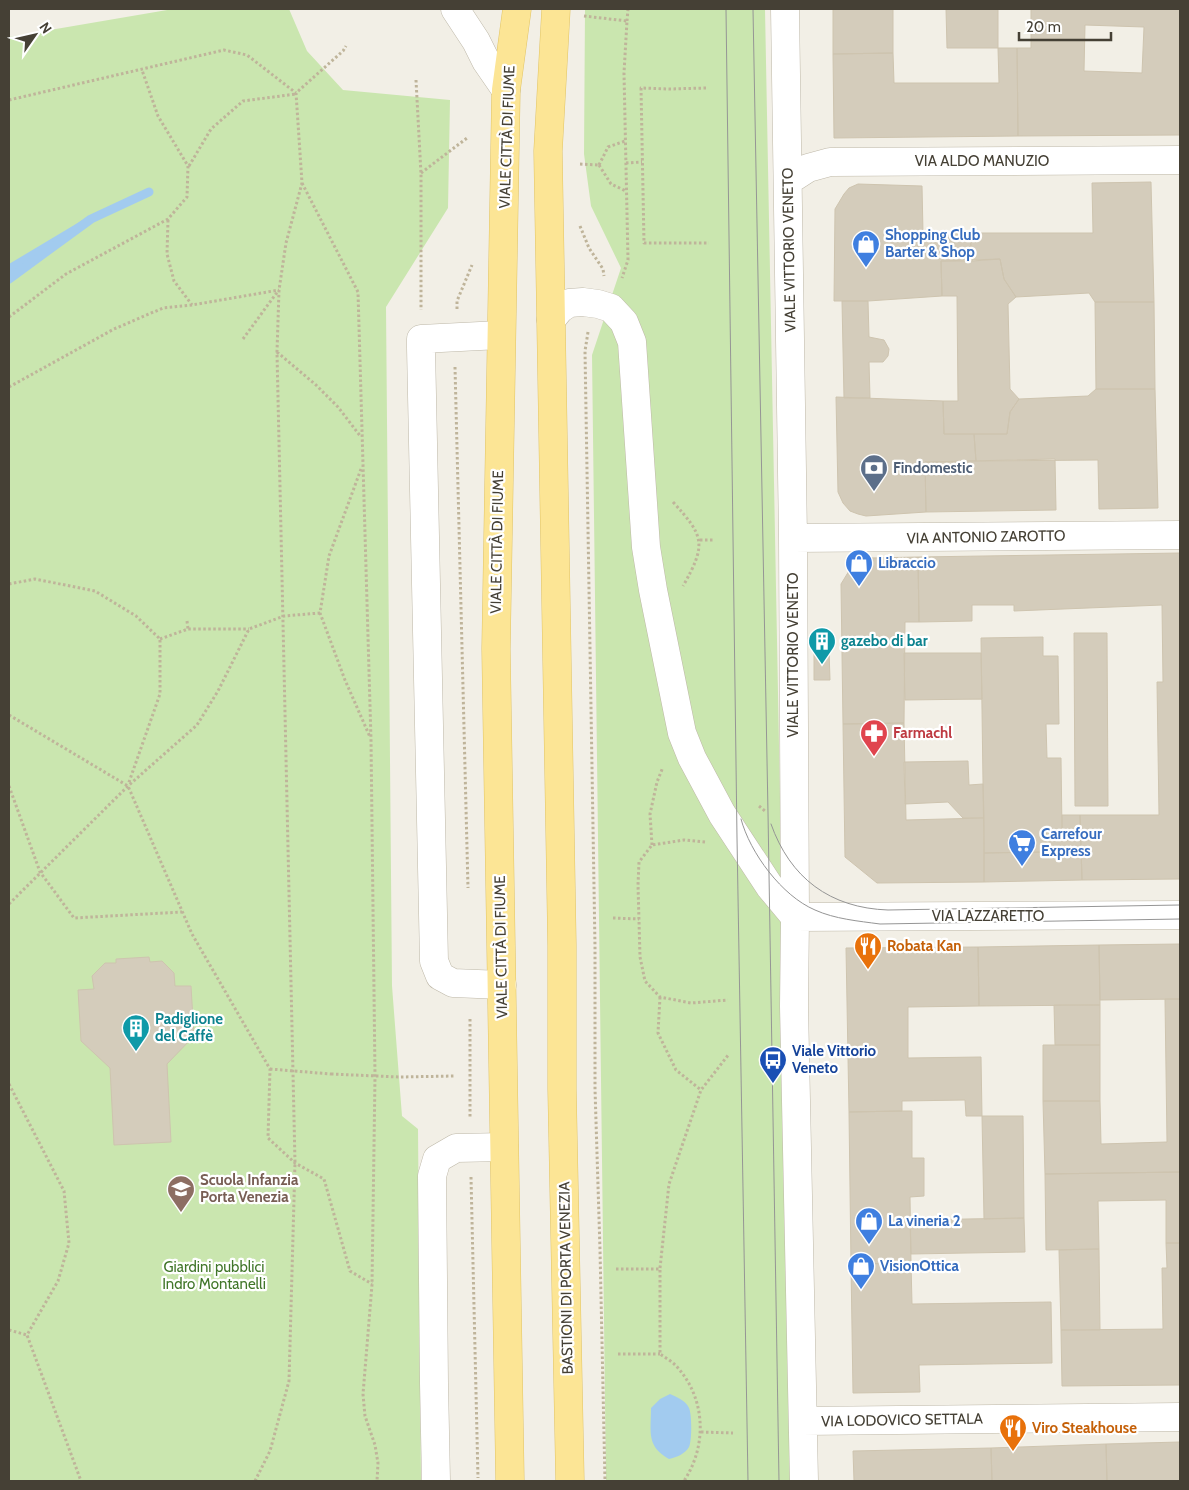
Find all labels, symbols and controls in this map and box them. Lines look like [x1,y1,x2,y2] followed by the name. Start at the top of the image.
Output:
[10,10,60,60] north arrow
[1019,10,1112,42] scale bar
[1026,18,1061,36] text: 20 m
[36,19,56,37] text: N
[495,65,518,209] street label: VIALE CITTÀ DI FIUME
[915,152,1049,170] street label: VIA ALDO MANUZIO
[779,167,799,333] street label: VIALE VITTORIO VENETO
[885,226,981,261] place label: Shopping Club Barter & Shop
[851,229,881,268] shop icon: Shopping Club Barter & Shop
[859,453,889,492] bank icon: Findomestic
[893,459,973,477] place label: Findomestic
[486,470,507,614] street label: VIALE CITTÀ DI FIUME
[906,527,1066,547] street label: VIA ANTONIO ZAROTTO
[844,548,874,587] shop icon: Libraccio
[878,554,936,572] place label: Libraccio
[784,573,802,737] street label: VIALE VITTORIO VENETO
[807,626,837,665] building icon: gazebo di bar
[841,632,928,650] place label: gazebo di bar
[859,718,889,757] pharmacy icon: Farmachl
[893,724,952,742] place label: Farmachl
[1041,825,1102,860] place label: Carrefour Express
[1007,828,1037,867] supermarket icon: Carrefour Express
[490,875,511,1019] street label: VIALE CITTÀ DI FIUME
[932,907,1044,925] street label: VIA LAZZARETTO
[853,931,883,970] restaurant icon: Robata Kan
[887,937,962,955] place label: Robata Kan
[155,1010,223,1045] place label: Padiglione del Caffè
[121,1013,151,1052] building icon: Padiglione del Caffè
[792,1042,876,1077] place label: Viale Vittorio Veneto
[758,1045,788,1084] bus stop icon: Viale Vittorio Veneto
[200,1171,299,1206] place label: Scuola Infanzia Porta Venezia
[166,1174,196,1213] school or university icon: Scuola Infanzia Porta Venezia
[555,1181,577,1374] street label: BASTIONI DI PORTA VENEZIA
[854,1206,884,1245] shop icon: La vineria 2
[888,1212,961,1230] place label: La vineria 2
[846,1251,876,1290] shop icon: VisionOttica
[880,1257,959,1275] place label: VisionOttica
[162,1258,266,1293] park label: Giardini pubblici Indro Montanelli
[821,1410,984,1430] street label: VIA LODOVICO SETTALA
[998,1413,1028,1452] restaurant icon: Viro Steakhouse
[1032,1419,1137,1437] place label: Viro Steakhouse

